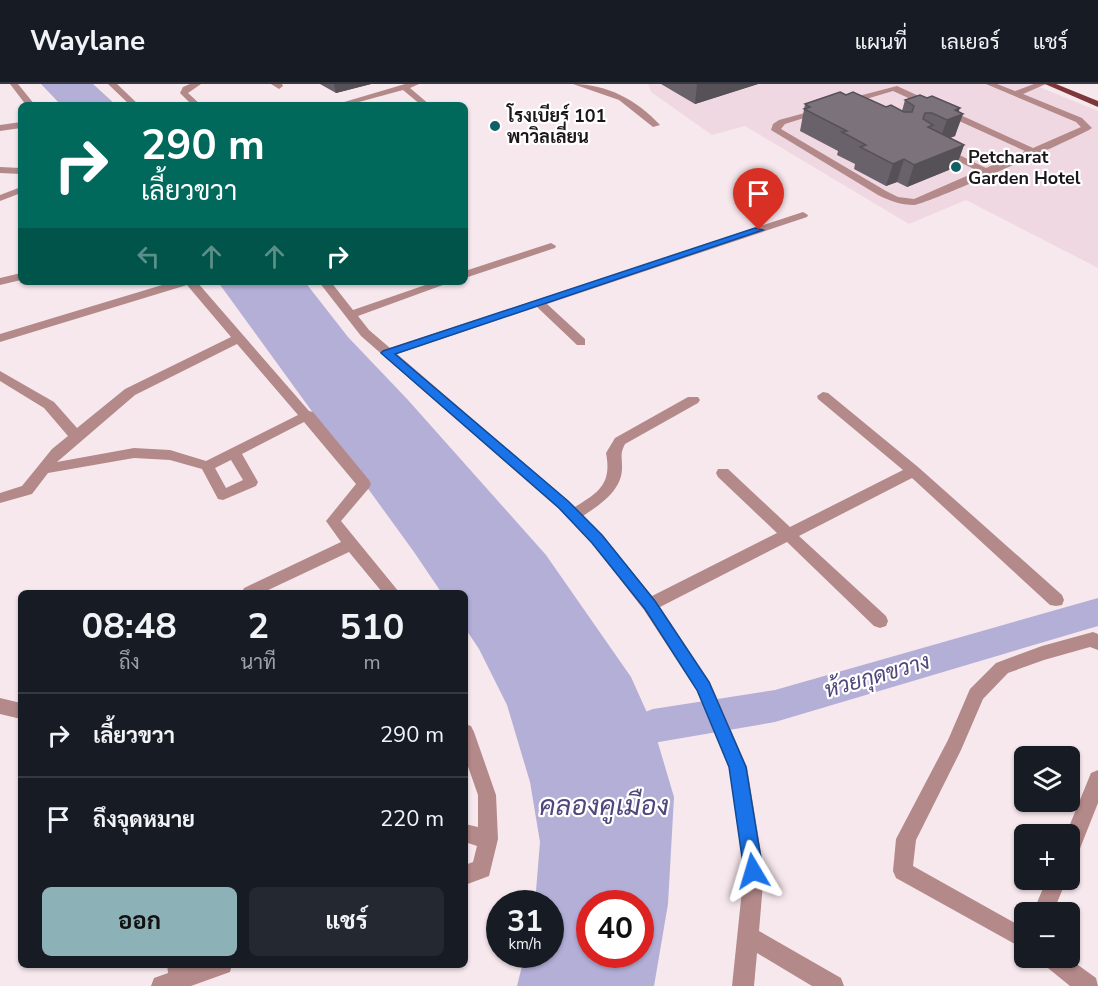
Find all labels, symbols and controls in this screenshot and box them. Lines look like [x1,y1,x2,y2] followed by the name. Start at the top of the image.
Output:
[30,22,145,60] text: Waylane
[855,28,907,56] text: แผนที่
[940,28,1000,56] text: เลเยอร์
[1033,28,1068,56] text: แชร์
[506,103,606,149] place label: โรงเบียร์ 101 พาวิลเลี่ยน
[141,117,265,174] text: 290 m
[488,119,502,133] marker: โรงเบียร์ 101 พาวิลเลี่ยน
[42,126,120,204] icon: right
[968,145,1081,190] place label: Petcharat Garden Hotel
[949,160,963,174] marker: Petcharat Garden Hotel
[733,168,784,230] pin
[141,173,237,210] text: เลี้ยวขวา
[742,177,775,210] icon: arrive
[132,240,165,273] icon: left
[195,240,228,273] icon: ahead
[258,240,291,273] icon: ahead
[321,240,354,273] icon: right
[82,602,177,651] text: 08:48
[247,602,269,651] text: 2
[340,603,404,652] text: 510
[821,647,933,705] water label: ห้วยกุดขวาง
[119,649,140,676] text: ถึง
[240,649,276,676] text: นาที
[363,649,381,676] text: m
[42,719,75,752] icon: right
[380,720,444,750] text: 290 m
[93,721,175,751] text: เลี้ยวขวา
[1014,746,1080,968] map controls
[1014,746,1080,812] button: layers
[539,788,669,825] water label: คลองคูเมือง
[42,803,75,836] icon: arrive
[380,804,444,834] text: 220 m
[93,805,195,835] text: ถึงจุดหมาย
[1014,824,1080,890] button: +
[721,839,785,903] position arrow
[42,887,237,956] button: ออก
[249,887,444,956] button: แชร์
[576,890,654,968] speed limit sign: 40
[507,901,543,942] text: 31
[1014,902,1080,968] button: −
[508,934,542,954] text: km/h

